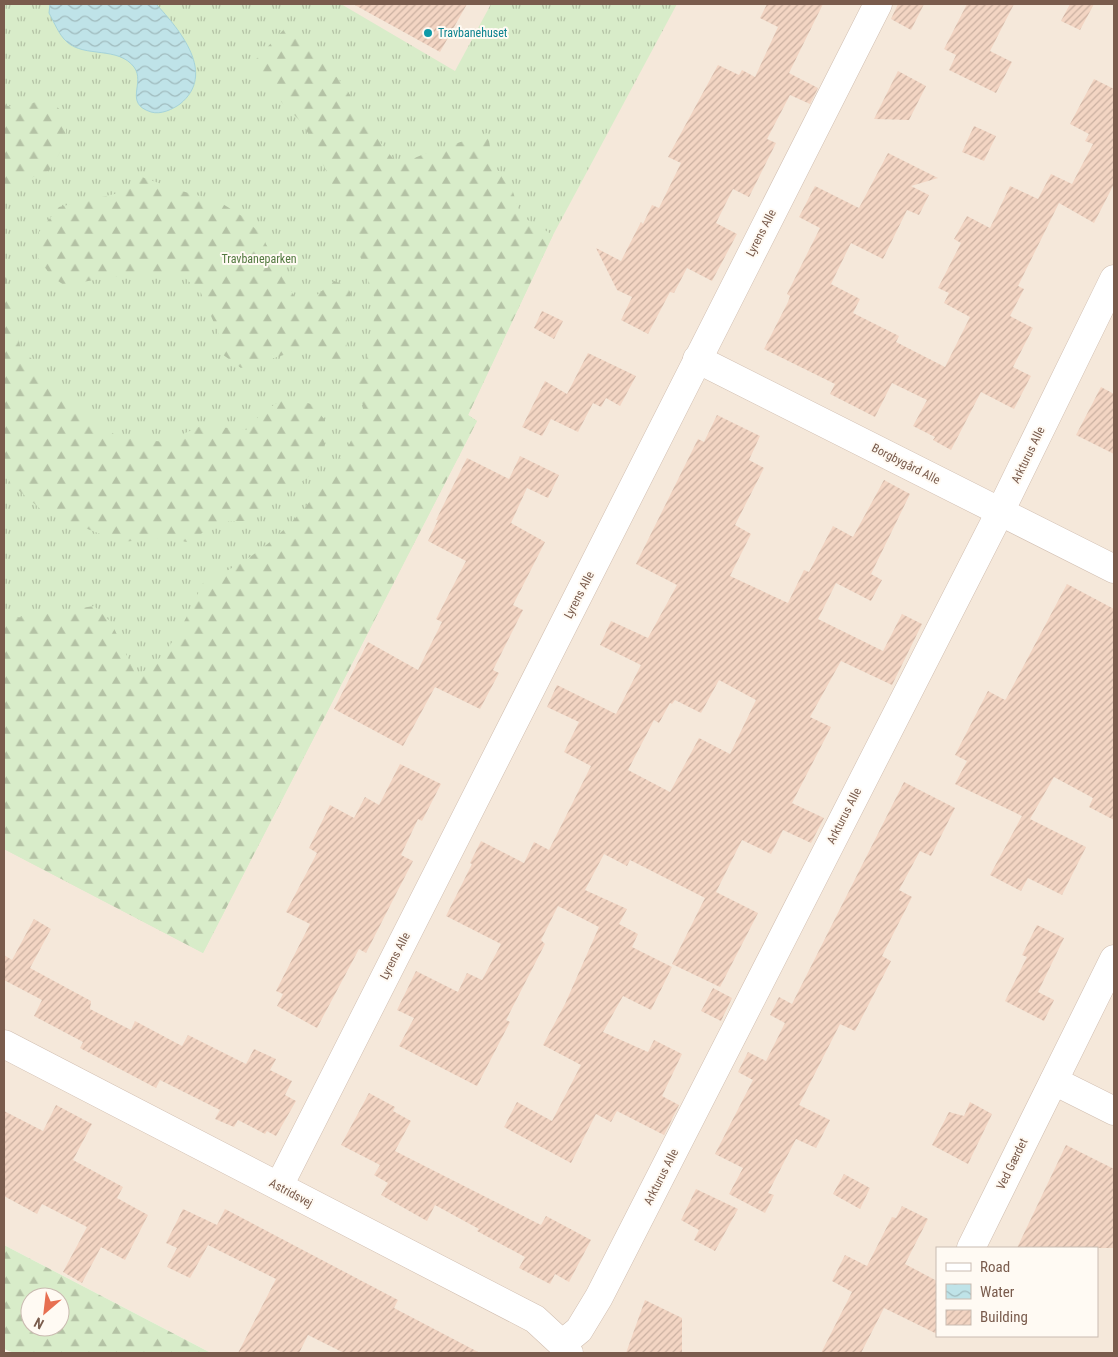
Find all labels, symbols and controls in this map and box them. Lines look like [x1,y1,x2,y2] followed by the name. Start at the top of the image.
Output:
[438,26,508,40] place label: Travbanehuset
[422,27,434,39] marker: Travbanehuset
[743,207,779,259] street label: Lyrens Alle
[221,252,297,266] park label: Travbaneparken
[1008,424,1048,486] street label: Arkturus Alle
[869,441,943,487] street label: Borgbygård Alle
[561,569,597,621] street label: Lyrens Alle
[824,785,864,846] street label: Arkturus Alle
[377,930,413,982] street label: Lyrens Alle
[994,1136,1031,1192] street label: Ved Gærdet
[641,1146,681,1207] street label: Arkturus Alle
[267,1176,315,1210] street label: Astridsvej
[936,1247,1098,1337] legend
[980,1258,1010,1276] text: Road
[980,1283,1015,1301] text: Water
[20,1287,70,1337] north arrow
[980,1308,1028,1326] text: Building
[31,1314,46,1333] text: N

